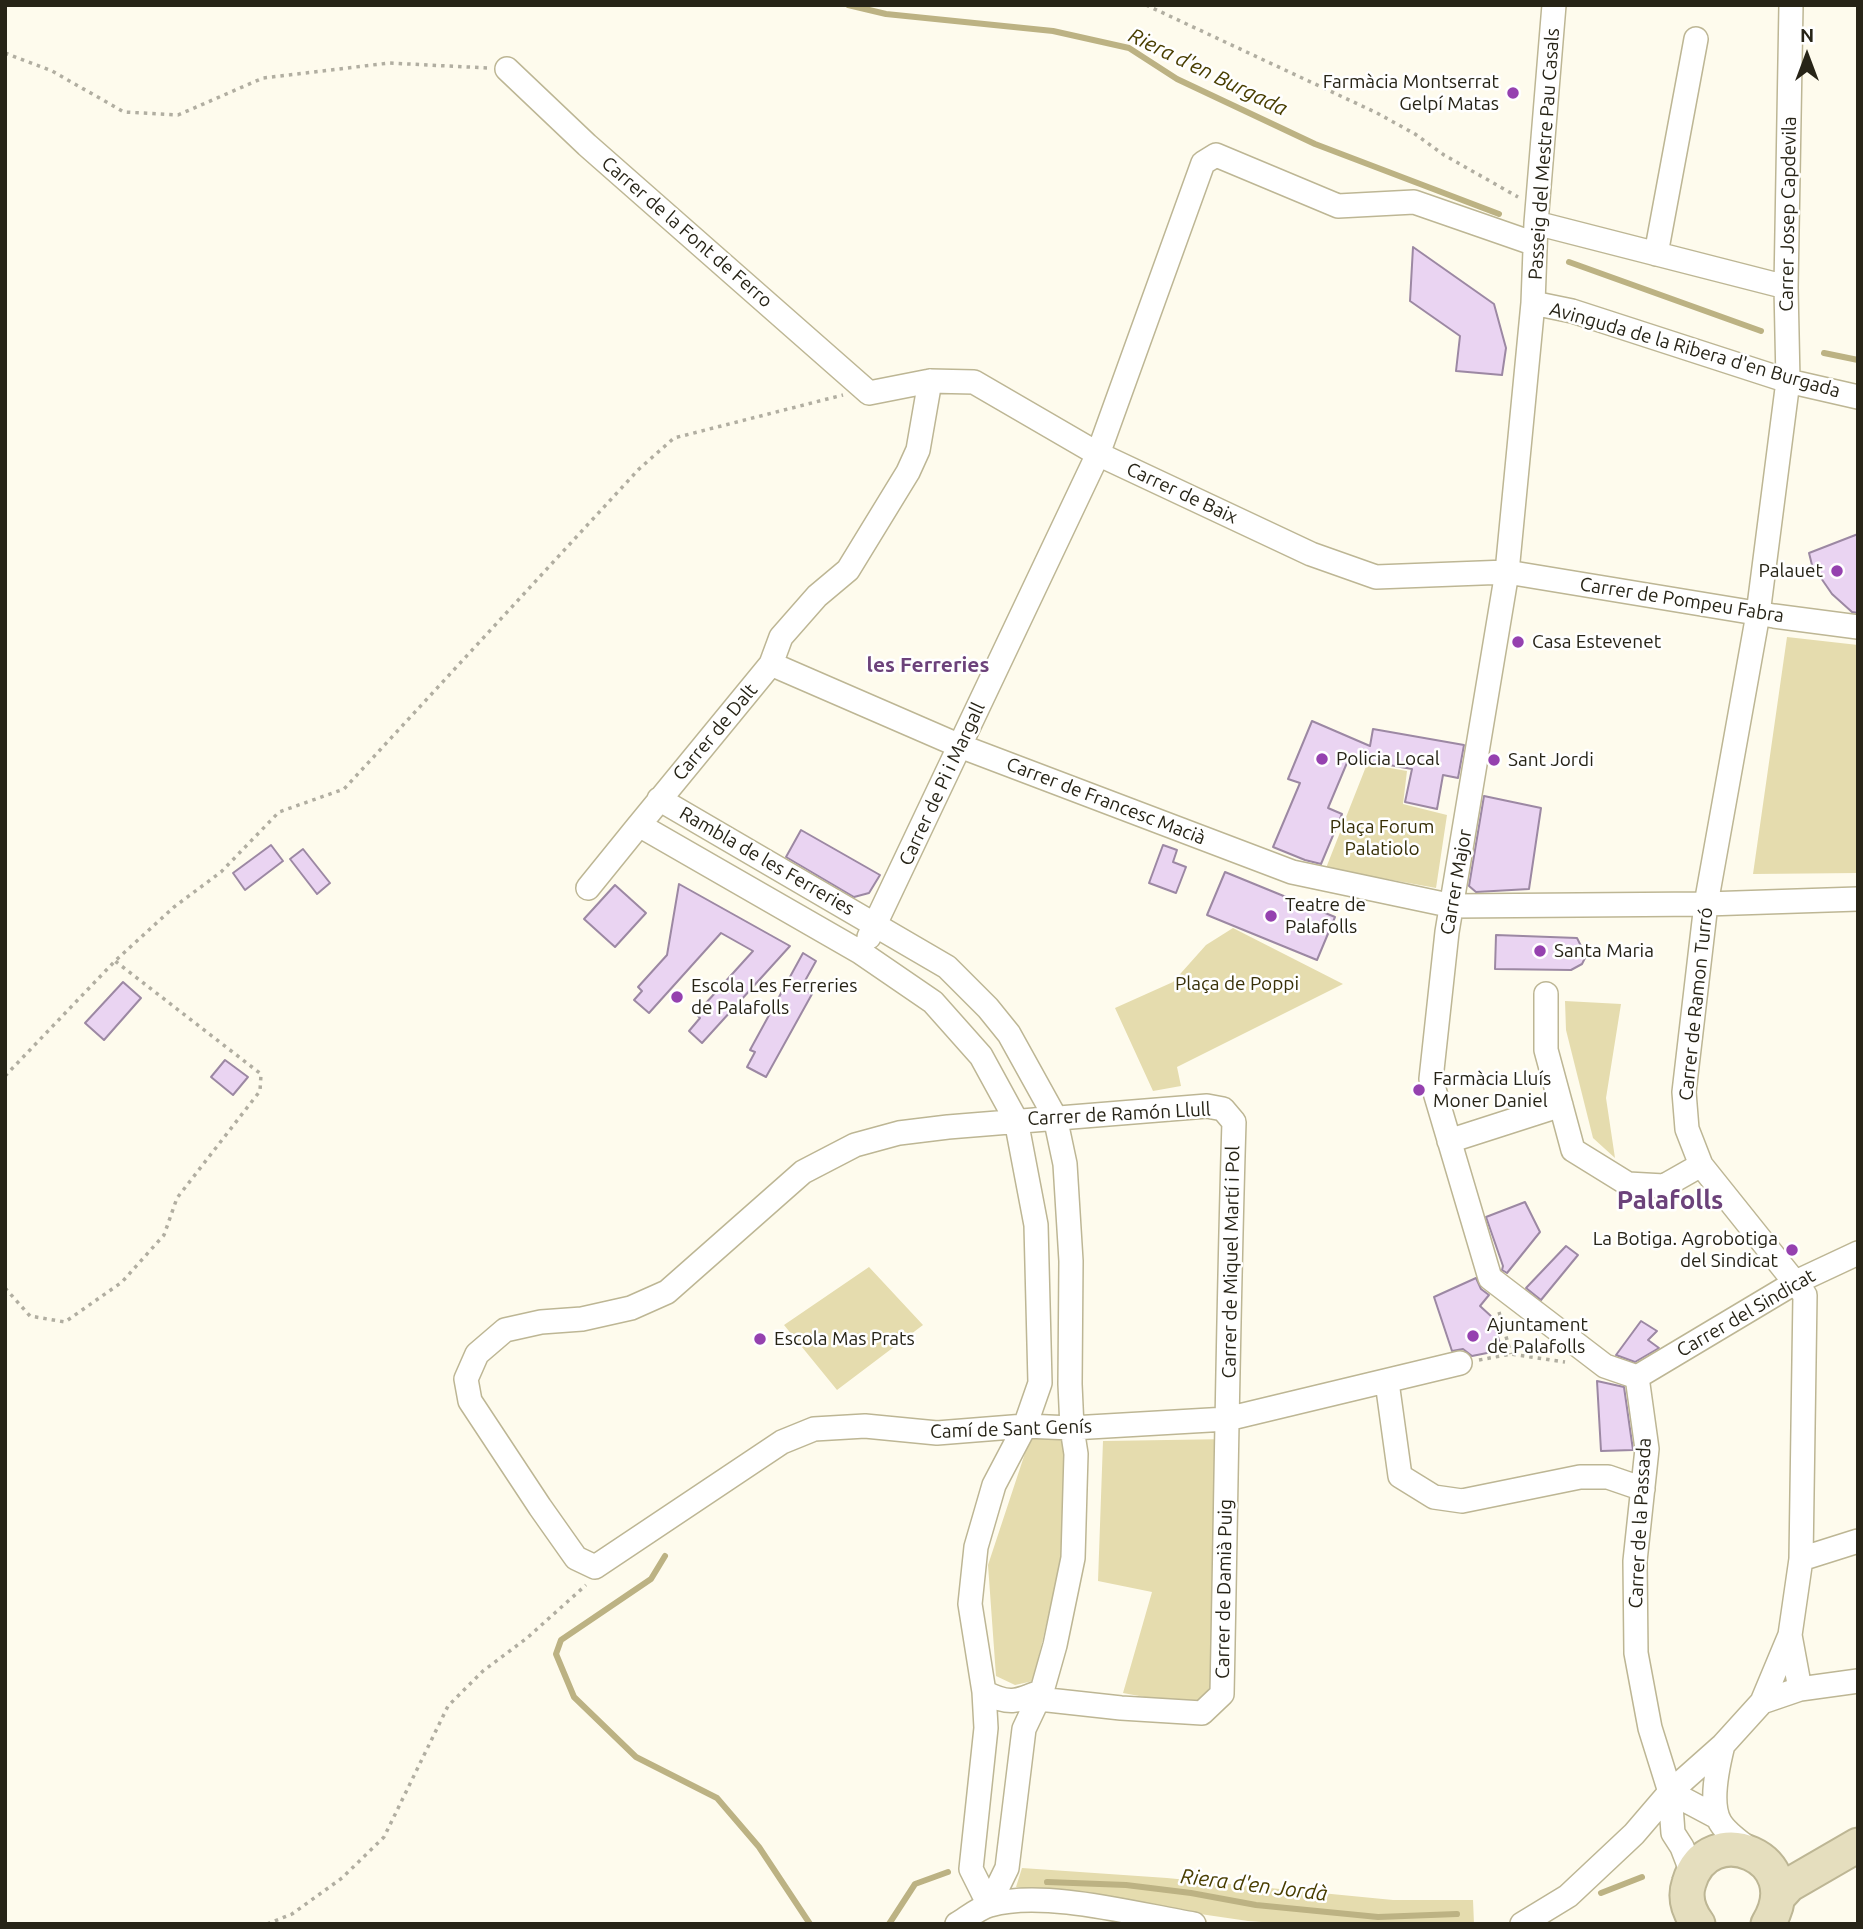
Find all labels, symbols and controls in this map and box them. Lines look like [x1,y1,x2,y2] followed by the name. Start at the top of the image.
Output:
[1772,21,1842,91] north arrow
[1124,23,1292,121] water label: Riera d'en Burgada
[1800,24,1814,46] text: N
[1524,27,1564,281] street label: Passeig del Mestre Pau Casals
[1323,71,1499,115] place label: Farmàcia Montserrat Gelpí Matas
[1505,85,1521,101] marker: Farmàcia Montserrat Gelpí Matas
[1775,116,1801,312] street label: Carrer Josep Capdevila
[597,152,777,312] street label: Carrer de la Font de Ferro
[1547,298,1843,402] street label: Avinguda de la Ribera d'en Burgada
[1123,457,1241,529] street label: Carrer de Baix
[1758,560,1823,582] place label: Palauet
[1829,563,1845,579] marker: Palauet
[1578,573,1786,627] street label: Carrer de Pompeu Fabra
[1532,631,1661,653] place label: Casa Estevenet
[1510,634,1526,650] marker: Casa Estevenet
[867,652,989,678] district label: les Ferreries
[668,679,762,785] street label: Carrer de Dalt
[894,699,990,869] street label: Carrer de Pi i Margall
[1336,748,1440,770] place label: Policia Local
[1508,749,1594,771] place label: Sant Jordi
[1314,751,1330,767] marker: Policia Local
[1003,752,1209,850] street label: Carrer de Francesc Macià
[1486,752,1502,768] marker: Sant Jordi
[676,802,858,920] street label: Rambla de les Ferreries
[1330,816,1434,860] park label: Plaça Forum Palatiolo
[1435,827,1477,937] street label: Carrer Major
[1285,894,1366,938] place label: Teatre de Palafolls
[1674,906,1718,1102] street label: Carrer de Ramon Turró
[1263,908,1279,924] marker: Teatre de Palafolls
[1554,940,1654,962] place label: Santa Maria
[1532,943,1548,959] marker: Santa Maria
[1175,973,1299,995] park label: Plaça de Poppi
[691,975,858,1019] place label: Escola Les Ferreries de Palafolls
[669,989,685,1005] marker: Escola Les Ferreries de Palafolls
[1433,1068,1551,1112] place label: Farmàcia Lluís Moner Daniel
[1411,1082,1427,1098] marker: Farmàcia Lluís Moner Daniel
[1027,1098,1211,1130] street label: Carrer de Ramón Llull
[1218,1145,1244,1379] street label: Carrer de Miquel Martí i Pol
[1617,1184,1723,1216] district label: Palafolls
[1593,1228,1778,1272] place label: La Botiga. Agrobotiga del Sindicat
[1784,1242,1800,1258] marker: La Botiga. Agrobotiga del Sindicat
[1673,1264,1819,1362] street label: Carrer del Sindicat
[1487,1314,1588,1358] place label: Ajuntament de Palafolls
[774,1328,915,1350] place label: Escola Mas Prats
[1465,1328,1481,1344] marker: Ajuntament de Palafolls
[752,1331,768,1347] marker: Escola Mas Prats
[930,1415,1092,1443] street label: Camí de Sant Genís
[1624,1437,1656,1609] street label: Carrer de la Passada
[1211,1499,1237,1679] street label: Carrer de Damià Puig
[1179,1863,1329,1907] water label: Riera d'en Jordà

